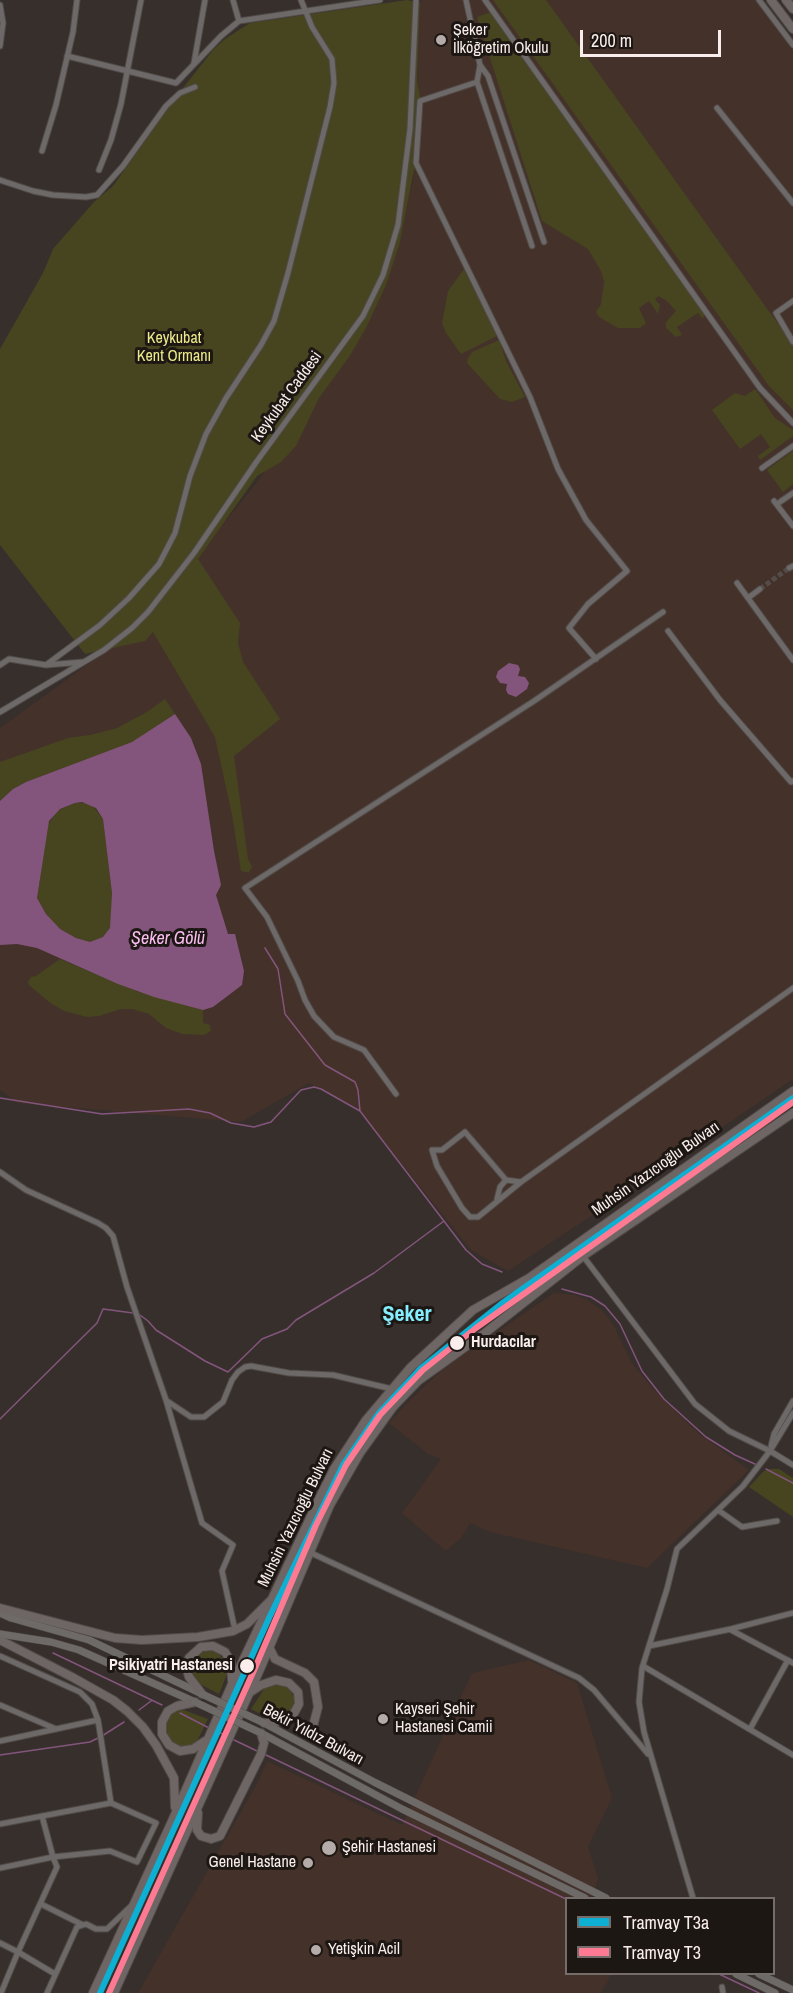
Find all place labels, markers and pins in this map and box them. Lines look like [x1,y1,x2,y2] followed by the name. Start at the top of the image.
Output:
[453,21,549,59] place label: Şeker İlköğretim Okulu
[434,33,448,47] marker: Şeker İlköğretim Okulu
[471,1333,536,1353] place label: Hurdacılar
[448,1334,466,1352] marker: Hurdacılar
[109,1656,233,1676] place label: Psikiyatri Hastanesi
[238,1657,256,1675] marker: Psikiyatri Hastanesi
[395,1700,493,1738] place label: Kayseri Şehir Hastanesi Camii
[376,1712,390,1726] marker: Kayseri Şehir Hastanesi Camii
[342,1838,436,1858] place label: Şehir Hastanesi
[320,1839,338,1857] marker: Şehir Hastanesi
[208,1853,296,1873] place label: Genel Hastane
[301,1856,315,1870] marker: Genel Hastane
[328,1940,400,1960] place label: Yetişkin Acil
[309,1943,323,1957] marker: Yetişkin Acil

